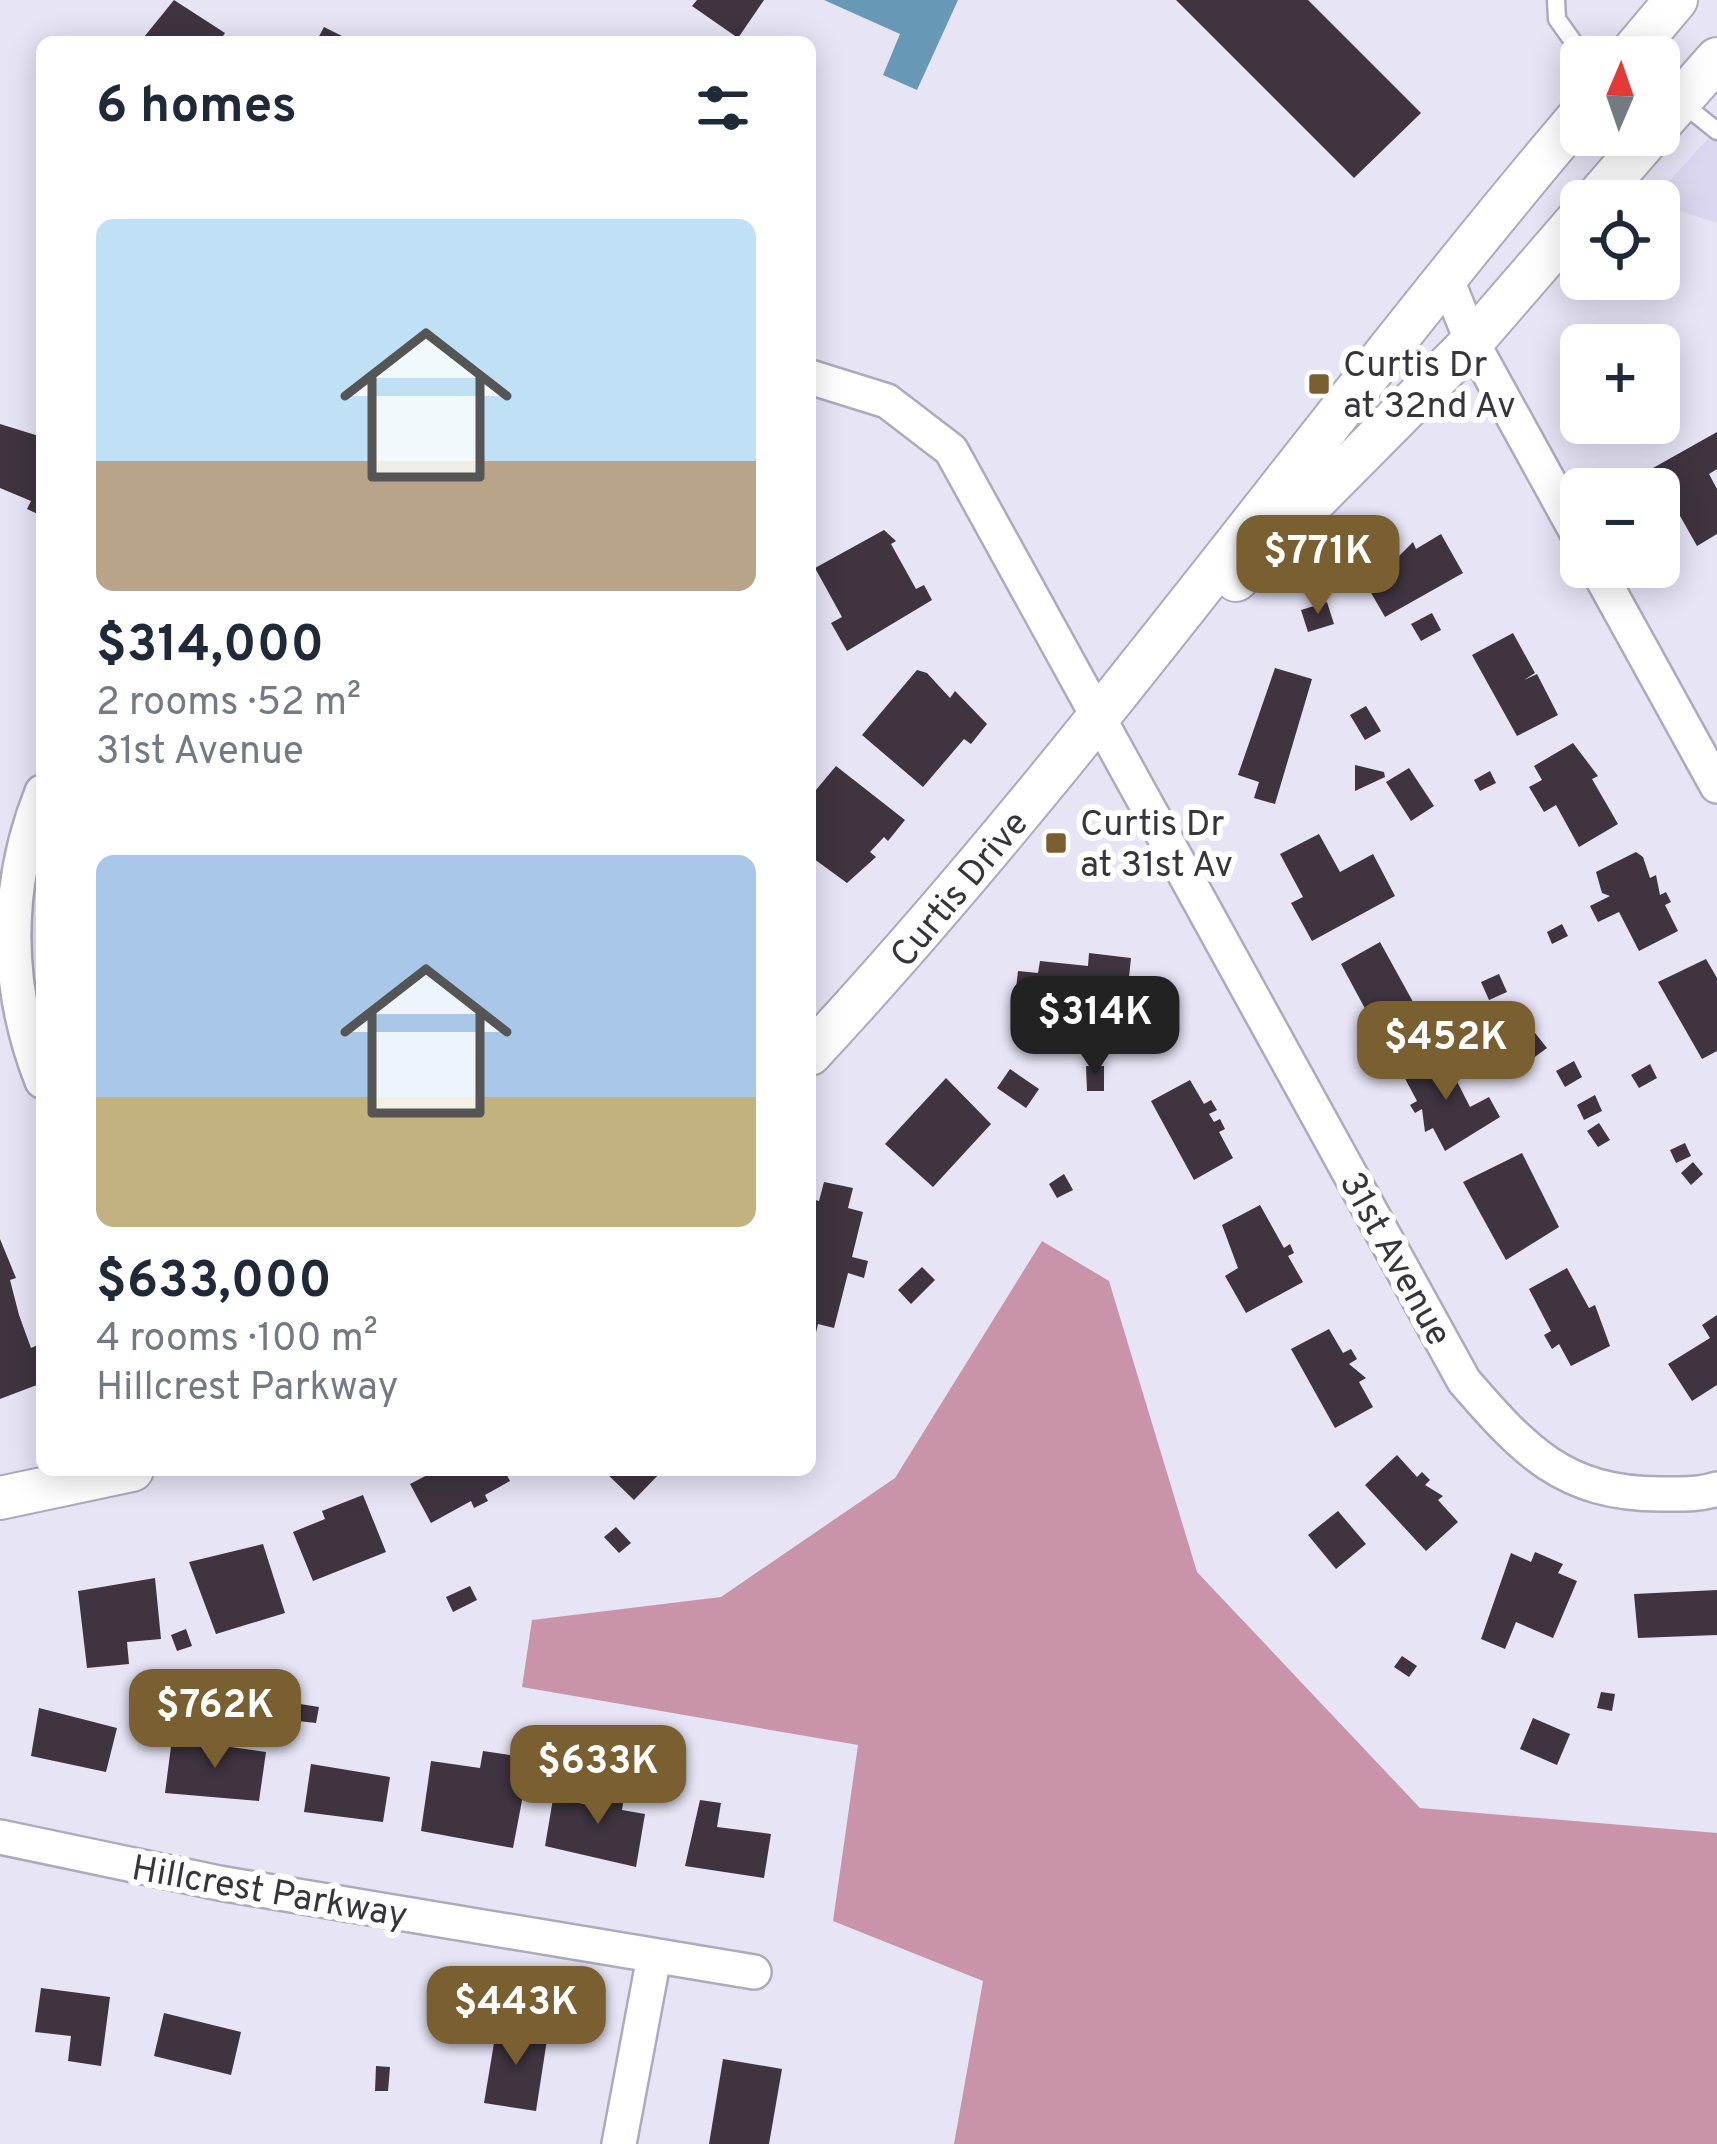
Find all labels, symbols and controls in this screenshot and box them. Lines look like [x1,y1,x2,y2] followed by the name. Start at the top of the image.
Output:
[1560,36,1680,156] north arrow
[1560,36,1680,588] map controls
[690,75,756,141] icon: filters
[96,76,297,141] text: 6 homes
[1560,180,1680,300] button: locate
[318,297,534,513] icon: home
[1560,324,1680,444] button: +
[1343,344,1516,431] place label: Curtis Dr at 32nd Av
[1306,371,1332,397] marker: Curtis Dr at 32nd Av
[1560,468,1680,588] button: −
[1234,515,1402,617] pin: $771K
[1263,529,1373,578] text: $771K
[96,615,324,680] text: $314,000
[96,680,361,729] text: 2 rooms · 52 m²
[96,729,304,778] text: 31st Avenue
[882,803,1040,979] street label: Curtis Drive
[1080,803,1233,890] place label: Curtis Dr at 31st Av
[1043,830,1069,856] marker: Curtis Dr at 31st Av
[318,933,534,1149] icon: home
[1011,976,1179,1078] pin: $314K
[1037,990,1153,1039] text: $314K
[1362,1001,1530,1103] pin: $452K
[1384,1015,1508,1064] text: $452K
[1327,1165,1460,1355] street label: 31st Avenue
[96,1251,332,1316] text: $633,000
[96,1316,378,1365] text: 4 rooms · 100 m²
[96,1365,398,1414] text: Hillcrest Parkway
[131,1669,299,1771] pin: $762K
[156,1683,274,1732] text: $762K
[514,1725,682,1827] pin: $633K
[537,1739,659,1788] text: $633K
[128,1847,411,1941] street label: Hillcrest Parkway
[432,1966,600,2068] pin: $443K
[454,1980,578,2029] text: $443K

